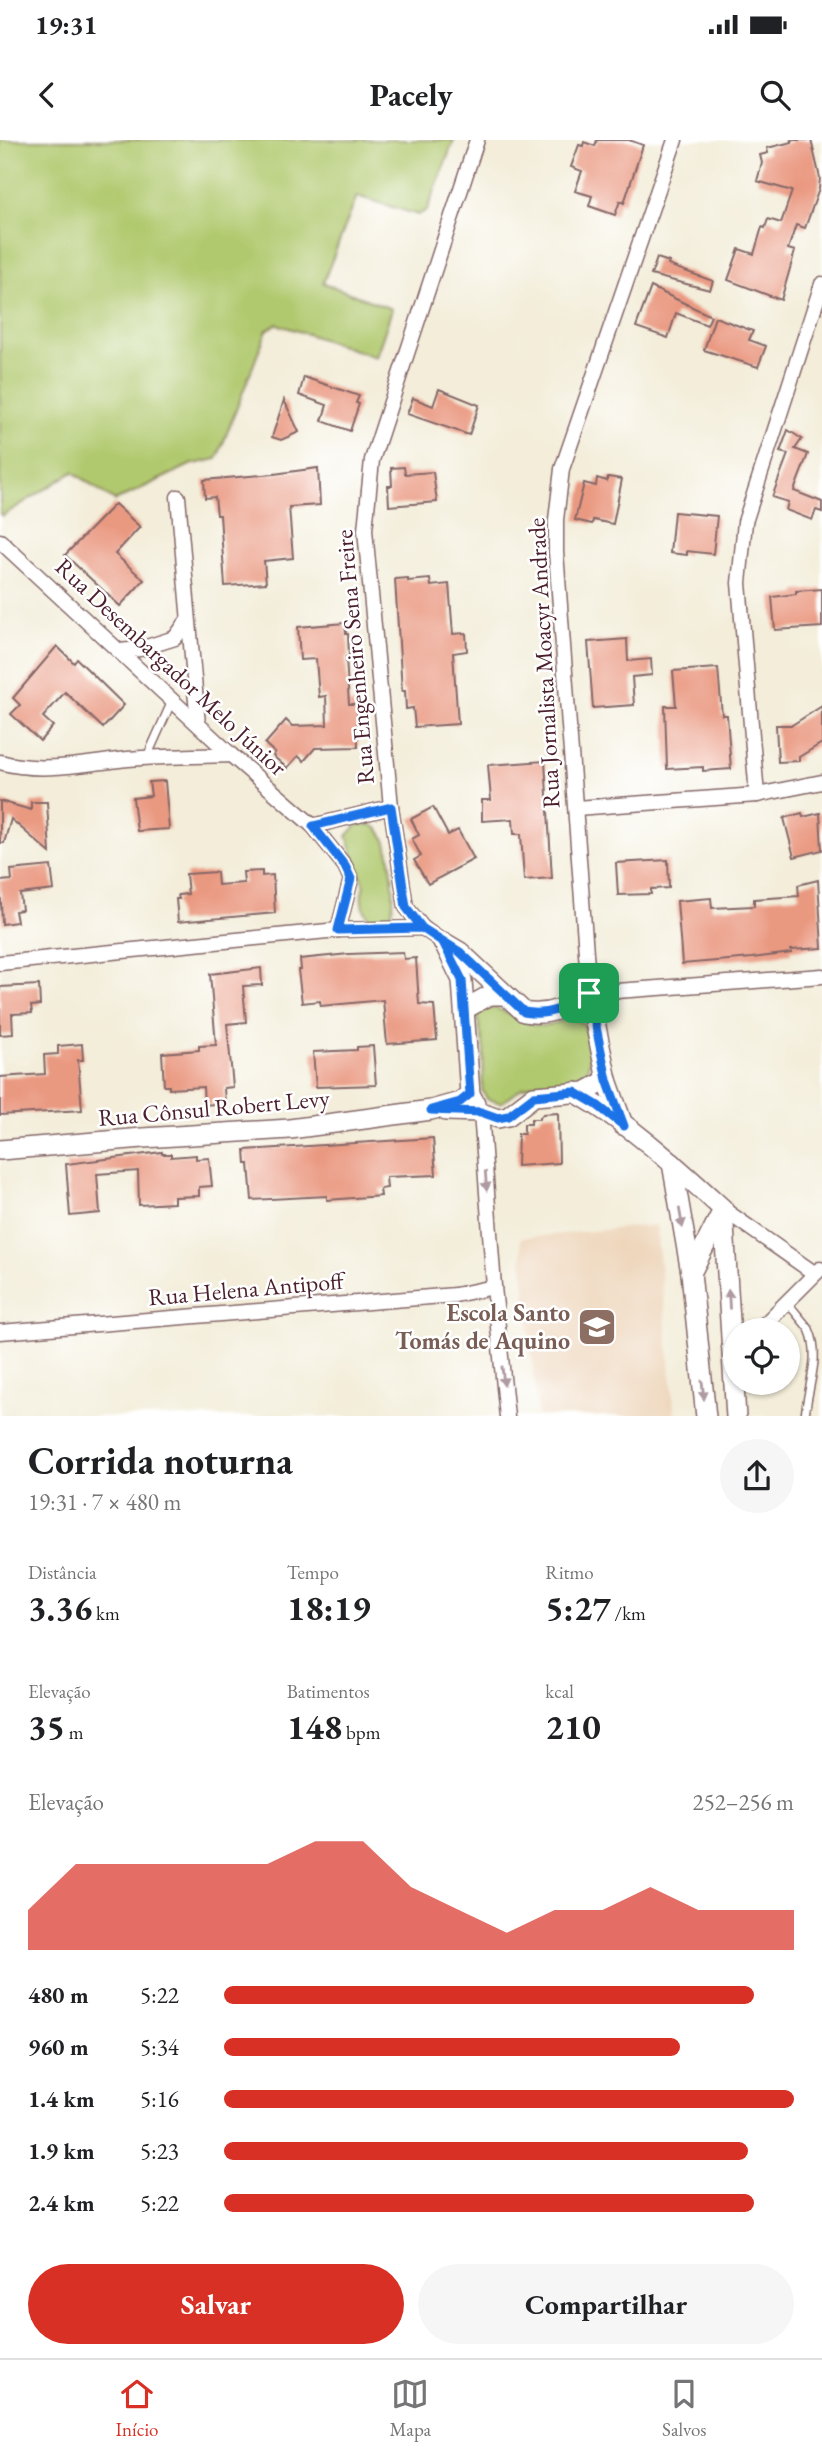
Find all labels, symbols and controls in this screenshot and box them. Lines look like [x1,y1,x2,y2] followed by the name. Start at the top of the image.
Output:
[35,8,97,42] text: 19:31
[369,74,453,116] text: Pacely
[28,76,66,114] icon: back
[756,76,794,114] icon: search
[520,517,567,809] street label: Rua Jornalista Moacyr Andrade
[328,528,381,786] street label: Rua Engenheiro Sena Freire
[49,551,294,782] street label: Rua Desembargador Melo Júnior
[559,963,619,1023] pin
[570,974,608,1012] icon: arrive
[97,1082,331,1133] street label: Rua Cônsul Robert Levy
[481,1170,492,1192] one-way arrow
[676,1207,687,1229] one-way arrow
[147,1264,348,1312] street label: Rua Helena Antipoff
[723,1288,734,1310] one-way arrow
[395,1297,570,1357] place label: Escola Santo Tomás de Aquino
[576,1306,618,1348] school or university icon: Escola Santo Tomás de Aquino
[723,1318,800,1395] map controls
[723,1318,800,1395] button: locate
[498,1366,509,1388] one-way arrow
[698,1379,709,1401] one-way arrow
[28,1436,293,1485] text: Corrida noturna
[720,1439,794,1513] button: share
[28,1487,181,1517] text: 19:31 · 7 × 480 m
[28,1560,97,1585] text: Distância
[287,1560,339,1585] text: Tempo
[545,1560,594,1585] text: Ritmo
[28,1585,92,1630] text: 3.36
[287,1585,371,1630] text: 18:19
[545,1585,611,1630] text: 5:27
[92,1601,120,1626] text: km
[611,1601,646,1626] text: /km
[28,1679,91,1704] text: Elevação
[287,1679,370,1704] text: Batimentos
[545,1679,574,1704] text: kcal
[28,1704,65,1749] text: 35
[287,1704,342,1749] text: 148
[545,1704,601,1749] text: 210
[65,1720,84,1745] text: m
[342,1720,380,1745] text: bpm
[28,1787,104,1817] text: Elevação
[693,1787,794,1817] text: 252–256 m
[28,1980,89,2010] text: 480 m
[140,1980,179,2010] text: 5:22
[28,2032,89,2062] text: 960 m
[140,2032,179,2062] text: 5:34
[28,2084,95,2114] text: 1.4 km
[140,2084,179,2114] text: 5:16
[28,2136,95,2166] text: 1.9 km
[140,2136,179,2166] text: 5:23
[28,2188,95,2218] text: 2.4 km
[140,2188,179,2218] text: 5:22
[28,2264,404,2344] button: Salvar
[418,2264,794,2344] button: Compartilhar
[116,2375,159,2442] tab: Início
[390,2375,431,2442] tab: Mapa
[662,2375,706,2442] tab: Salvos

